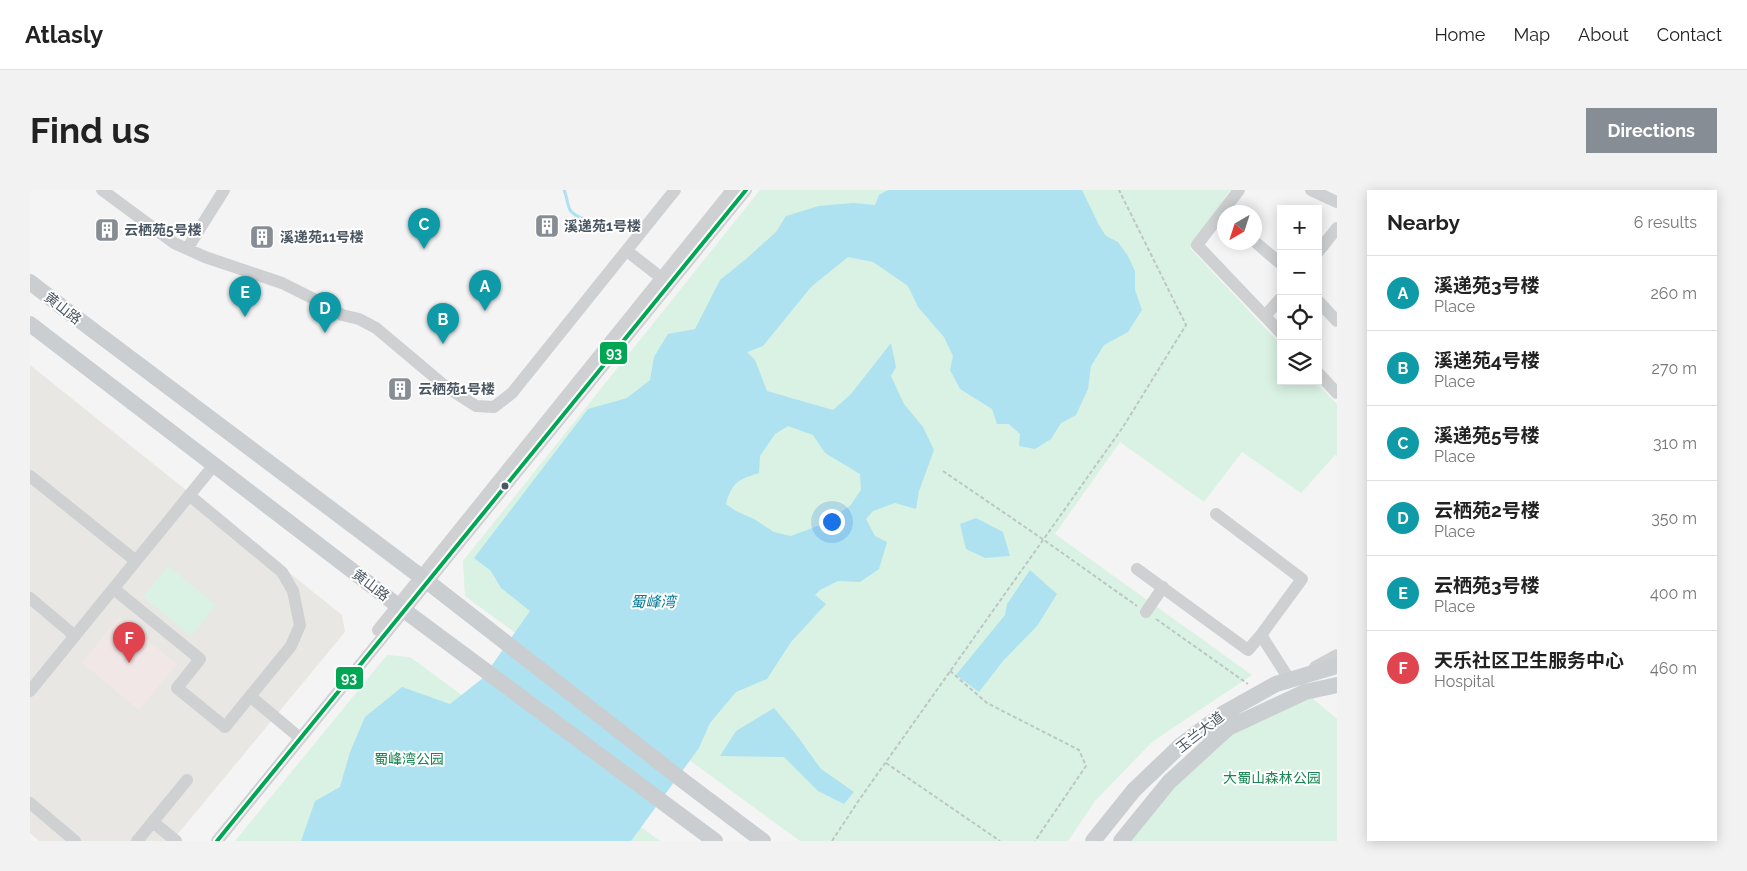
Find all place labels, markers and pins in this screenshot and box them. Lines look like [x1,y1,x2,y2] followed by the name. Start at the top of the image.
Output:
[408,208,440,249] pin: C
[534,213,560,239] building icon: 溪递苑1号楼
[94,217,120,243] building icon: 云栖苑5号楼
[564,218,641,234] place label: 溪递苑1号楼
[124,222,202,238] place label: 云栖苑5号楼
[249,224,275,250] building icon: 溪递苑11号楼
[280,229,364,245] place label: 溪递苑11号楼
[469,270,501,311] pin: A
[229,276,261,317] pin: E
[309,292,341,333] pin: D
[427,303,459,344] pin: B
[387,376,413,402] building icon: 云栖苑1号楼
[418,381,495,397] place label: 云栖苑1号楼
[500,481,510,491] unlabelled marker
[113,622,145,663] pin: F

